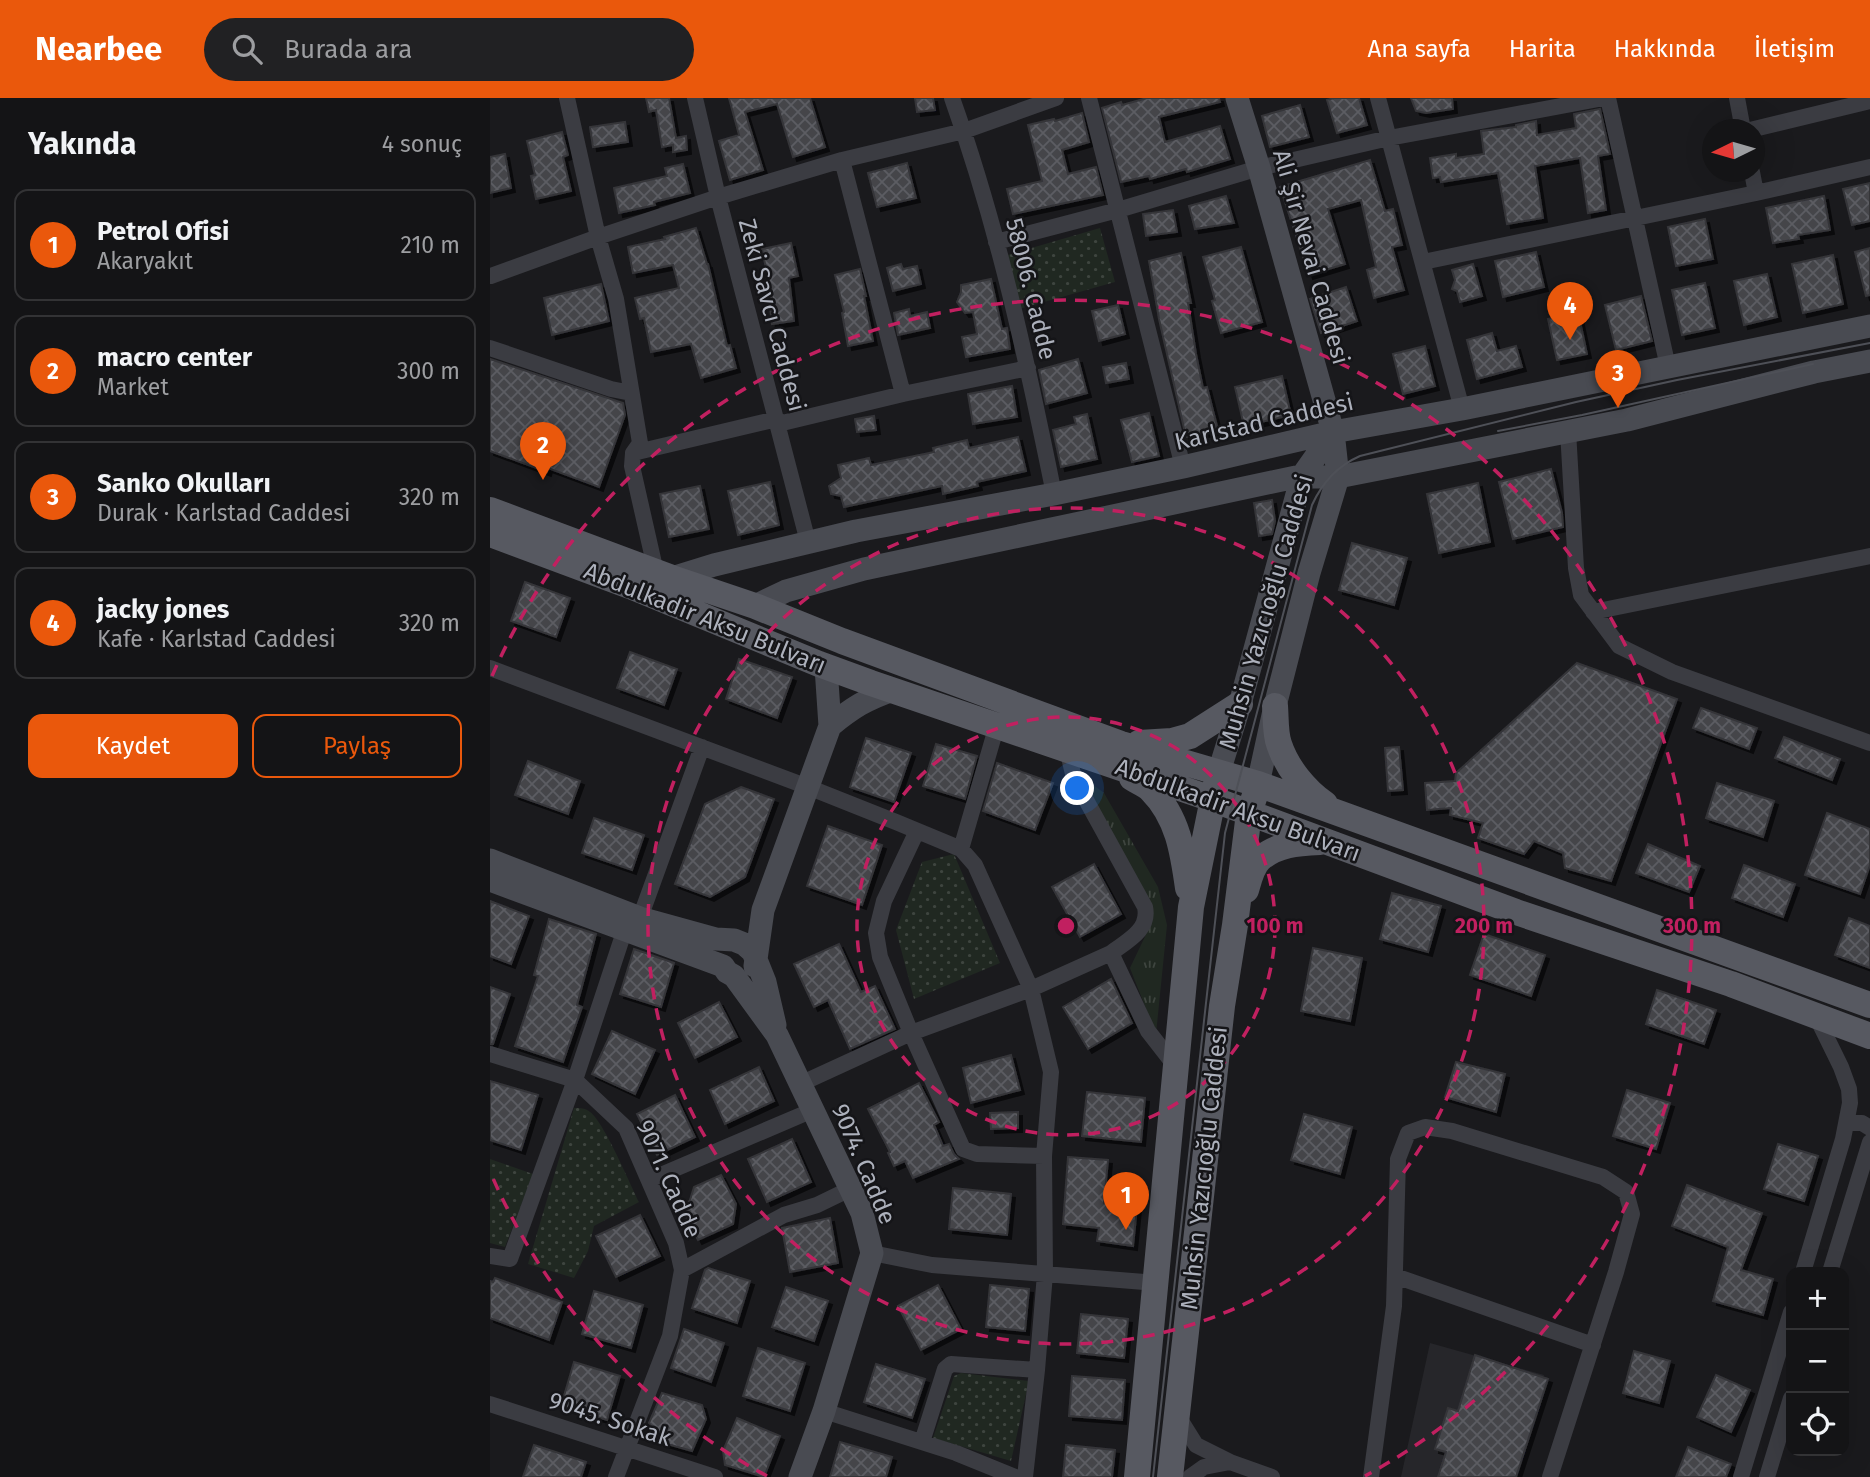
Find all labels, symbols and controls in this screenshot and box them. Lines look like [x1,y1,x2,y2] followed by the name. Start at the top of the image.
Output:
[204,18,694,81] search box
[35,29,162,69] text: Nearbee
[228,30,266,68] icon: search
[284,34,412,65] text: Burada ara
[1367,35,1471,63] text: Ana sayfa
[1509,35,1576,63] text: Harita
[1614,35,1716,63] text: Hakkında
[1754,35,1835,63] text: İletişim
[1702,119,1765,182] north arrow
[28,126,136,162] text: Yakında
[382,130,462,158] text: 4 sonuç
[1267,146,1355,368] street label: Ali Şir Nevai Caddesi
[733,215,811,415] street label: Zeki Savcı Caddesi
[1000,215,1062,363] street label: 58006. Cadde
[97,216,229,247] text: Petrol Ofisi
[48,231,58,259] text: 1
[401,231,460,259] text: 210 m
[97,247,193,275] text: Akaryakıt
[1547,282,1593,340] pin: 4
[97,342,252,373] text: macro center
[1595,350,1641,408] pin: 3
[47,357,59,385] text: 2
[397,357,460,385] text: 300 m
[97,373,169,401] text: Market
[1172,388,1356,456] street label: Karlstad Caddesi
[520,422,566,480] pin: 2
[97,468,271,499] text: Sanko Okulları
[1213,471,1319,753] street label: Muhsin Yazıcıoğlu Caddesi
[47,483,59,511] text: 3
[399,483,460,511] text: 320 m
[97,499,350,527] text: Durak · Karlstad Caddesi
[580,557,830,679] street label: Abdulkadir Aksu Bulvarı
[97,594,229,625] text: jacky jones
[47,609,60,637] text: 4
[399,609,460,637] text: 320 m
[97,625,336,653] text: Kafe · Karlstad Caddesi
[28,714,238,778] button: Kaydet
[252,714,462,778] button: Paylaş
[1112,753,1364,867] street label: Abdulkadir Aksu Bulvarı
[1060,771,1094,805] your location
[1246,913,1304,939] text: 100 m
[1455,913,1513,939] text: 200 m
[1662,913,1721,939] text: 300 m
[1054,914,1078,938] centre of rings
[1175,1025,1233,1311] street label: Muhsin Yazıcıoğlu Caddesi
[826,1100,902,1228] street label: 9074. Cadde
[631,1116,707,1242] street label: 9071. Cadde
[1103,1172,1149,1230] pin: 1
[1786,1267,1849,1456] map controls
[1786,1267,1849,1330] button: +
[1786,1330,1849,1393] button: −
[545,1386,675,1452] street label: 9045. Sokak
[1786,1393,1849,1456] button: locate

